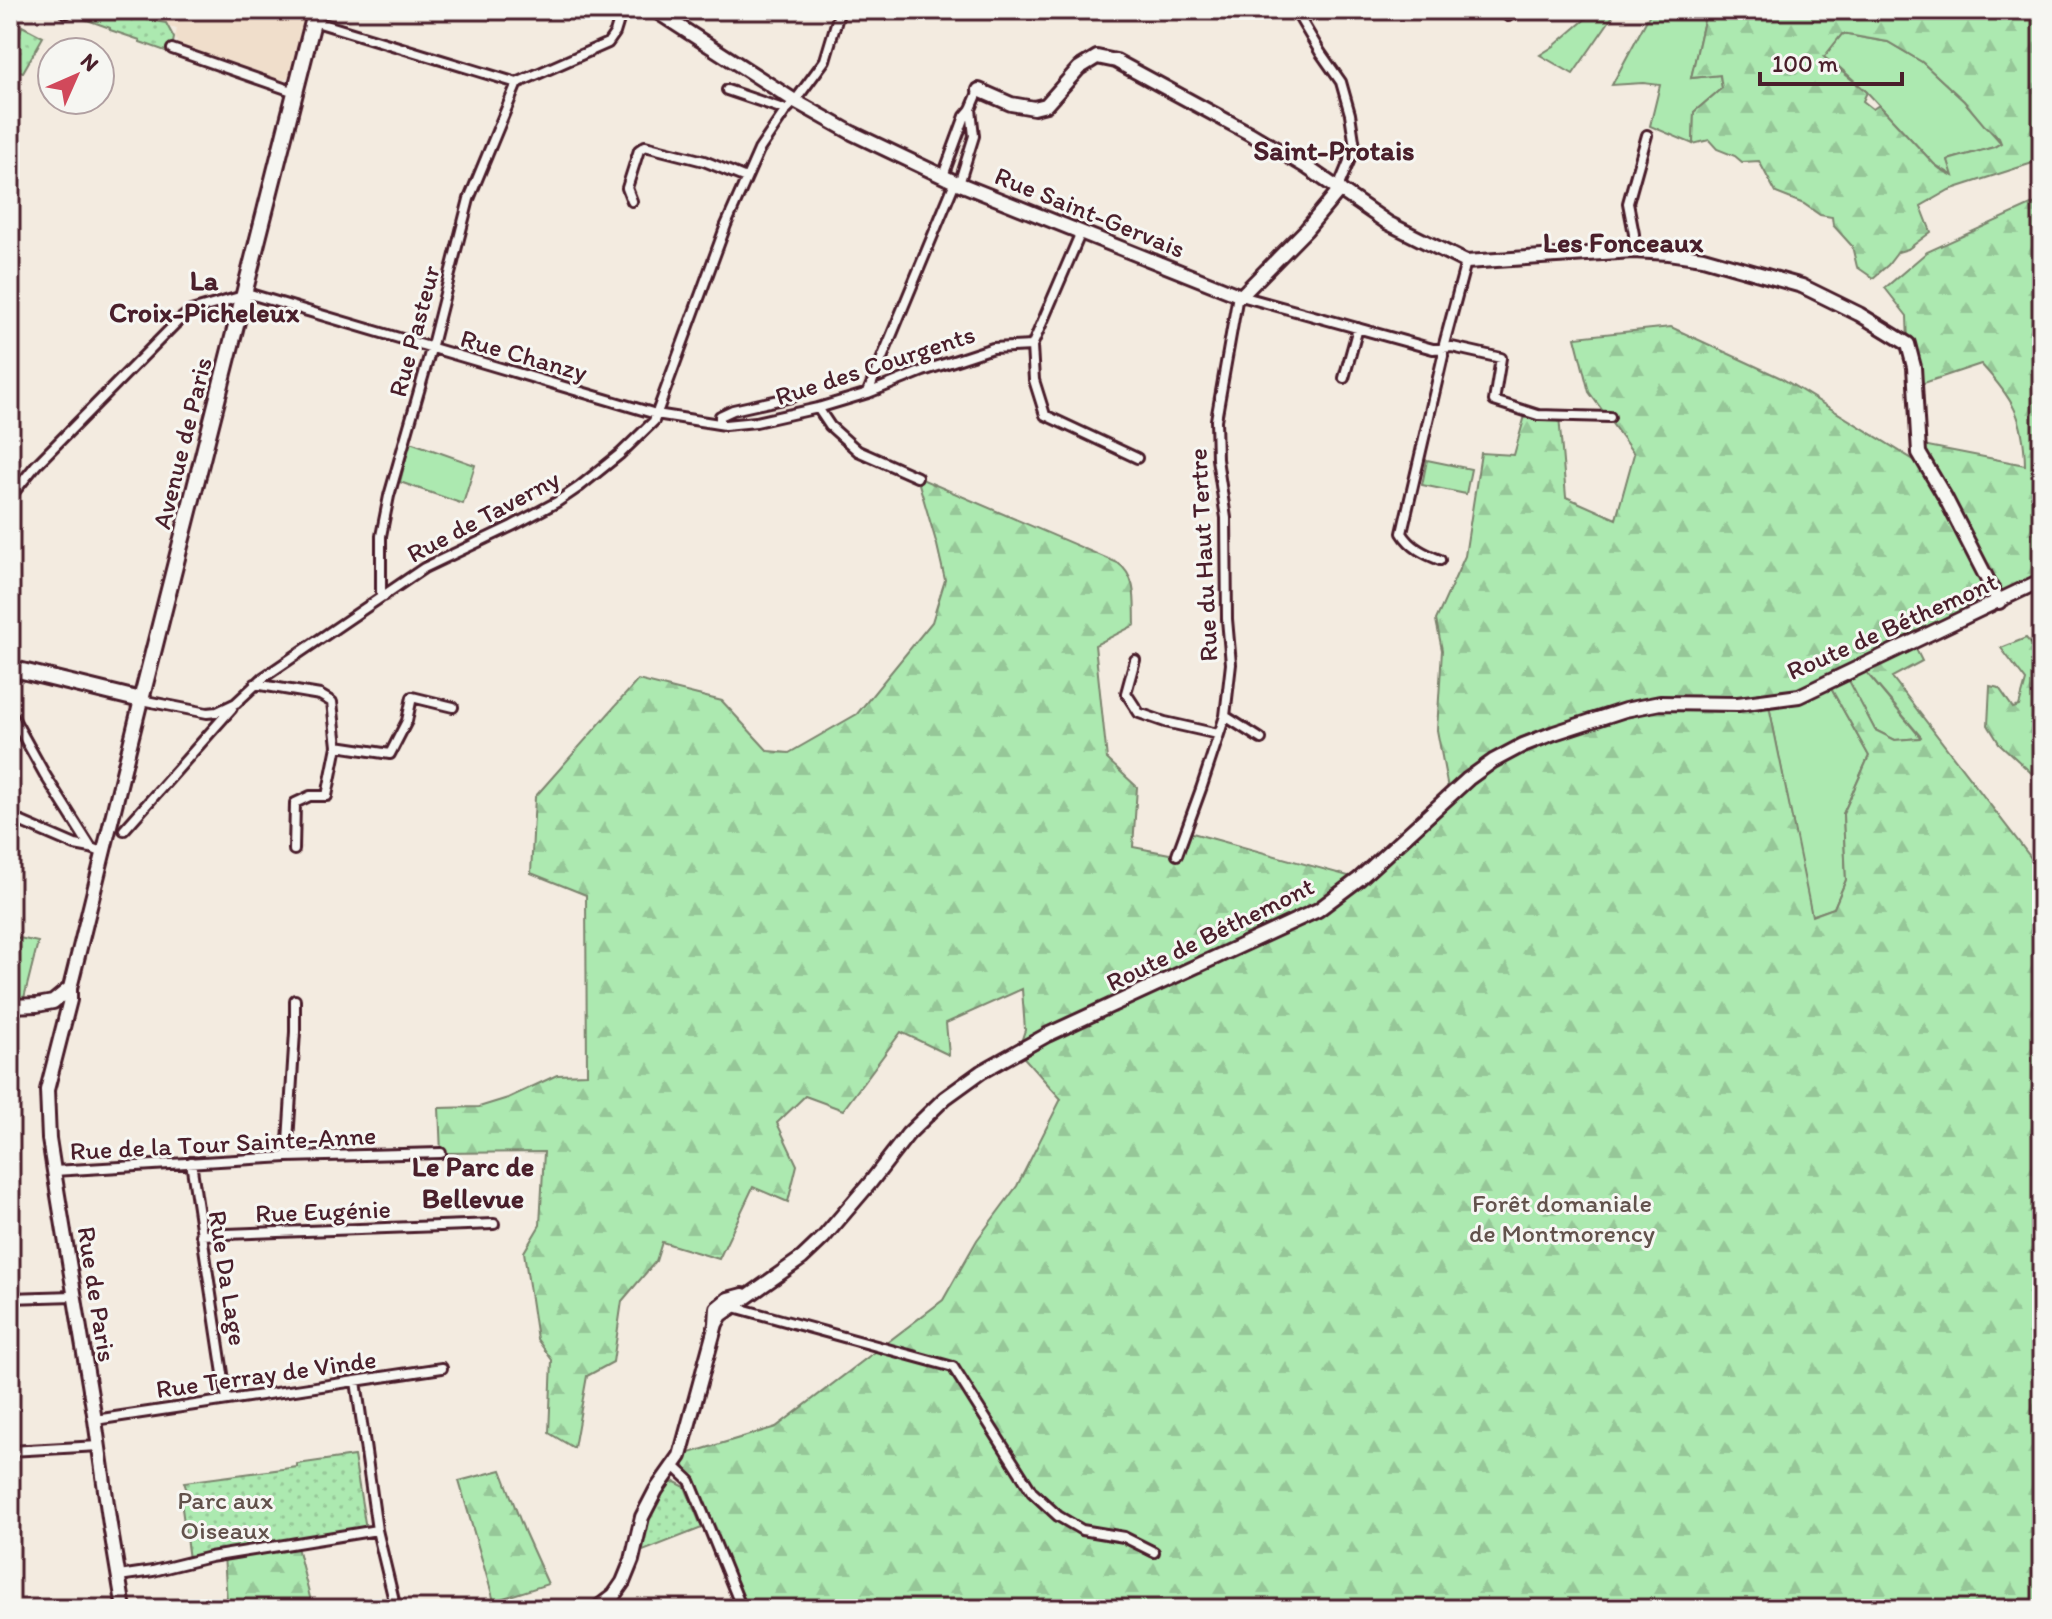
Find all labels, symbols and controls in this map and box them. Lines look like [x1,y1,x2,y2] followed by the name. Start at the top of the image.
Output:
[36,36,116,116] north arrow
[1760,36,1902,86] scale bar
[75,47,105,77] text: N
[1772,49,1838,78] text: 100 m
[1253,133,1415,167] district label: Saint-Protais
[990,159,1190,265] street label: Rue Saint-Gervais
[1543,225,1704,259] district label: Les Fonceaux
[381,261,447,400] street label: Rue Pasteur
[109,263,300,329] district label: La Croix-Picheleux
[771,318,979,412] street label: Rue des Courgents
[457,322,591,388] street label: Rue Chanzy
[145,354,219,532] street label: Avenue de Paris
[1181,447,1225,663] street label: Rue du Haut Tertre
[401,462,565,570] street label: Rue de Taverny
[1782,565,2003,687] street label: Route de Béthemont
[1101,870,1319,998] street label: Route de Béthemont
[69,1119,377,1167] street label: Rue de la Tour Sainte-Anne
[412,1149,534,1215] district label: Le Parc de Bellevue
[1469,1187,1655,1249] park label: Forêt domaniale de Montmorency
[255,1193,391,1229] street label: Rue Eugénie
[202,1208,254,1348] street label: Rue Da Lage
[71,1224,123,1364] street label: Rue de Paris
[154,1343,378,1405] street label: Rue Terray de Vinde
[177,1484,273,1546] park label: Parc aux Oiseaux

